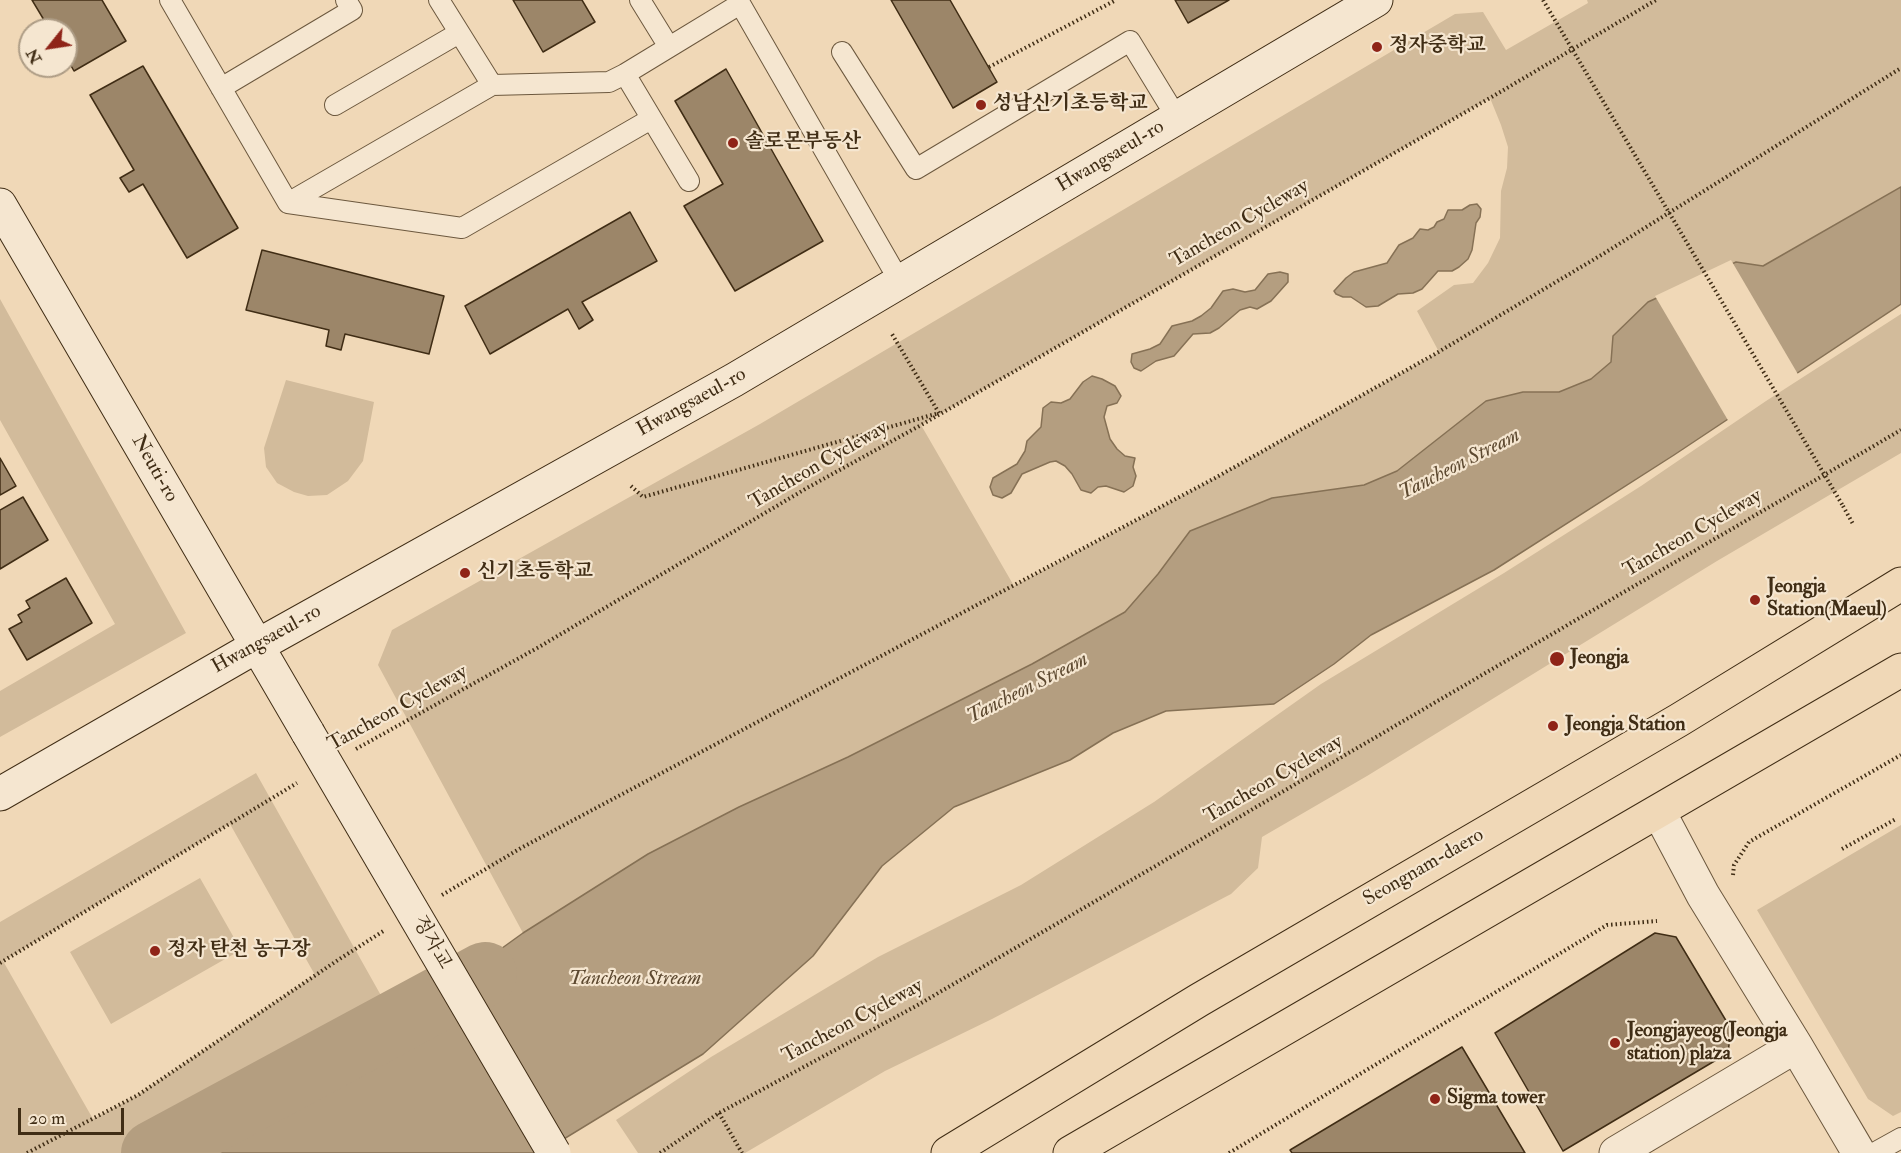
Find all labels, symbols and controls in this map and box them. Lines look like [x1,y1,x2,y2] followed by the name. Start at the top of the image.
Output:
[18,18,78,78] north arrow
[1389,35,1486,59] place label: 정자중학교
[1370,40,1384,54] marker: 정자중학교
[22,45,46,67] text: N
[993,93,1148,117] place label: 성남신기초등학교
[974,98,988,112] marker: 성남신기초등학교
[1053,116,1169,198] street label: Hwangsaeul-ro
[745,131,861,155] place label: 솔로몬부동산
[726,136,740,150] marker: 솔로몬부동산
[1167,175,1313,273] street label: Tancheon Cycleway
[633,363,751,443] street label: Hwangsaeul-ro
[746,417,892,515] street label: Tancheon Cycleway
[1395,424,1525,506] water label: Tancheon Stream
[125,431,183,507] street label: Neuti-ro
[1620,485,1766,583] street label: Tancheon Cycleway
[477,561,593,585] place label: 신기초등학교
[458,566,472,580] marker: 신기초등학교
[1767,576,1887,623] place label: Jeongja Station(Maeul)
[1748,593,1762,607] marker: Jeongja Station(Maeul)
[208,600,326,680] street label: Hwangsaeul-ro
[1570,647,1629,671] place label: Jeongja
[963,648,1093,730] water label: Tancheon Stream
[1548,650,1566,668] marker: Jeongja
[324,661,472,757] street label: Tancheon Cycleway
[1565,714,1686,738] place label: Jeongja Station
[1546,719,1560,733] marker: Jeongja Station
[1201,731,1347,829] street label: Tancheon Cycleway
[1359,824,1489,912] street label: Seongnam-daero
[406,912,456,974] street label: 정자교
[167,939,311,963] place label: 정자 탄천 농구장
[148,944,162,958] marker: 정자 탄천 농구장
[569,966,701,992] water label: Tancheon Stream
[779,975,927,1069] street label: Tancheon Cycleway
[1627,1020,1787,1067] place label: Jeongjayeog(Jeongja station) plaza
[1608,1036,1622,1050] marker: Jeongjayeog(Jeongja station) plaza
[1447,1087,1545,1111] place label: Sigma tower
[1428,1092,1442,1106] marker: Sigma tower
[21,1096,128,1134] scale bar
[29,1107,65,1130] text: 20 m

